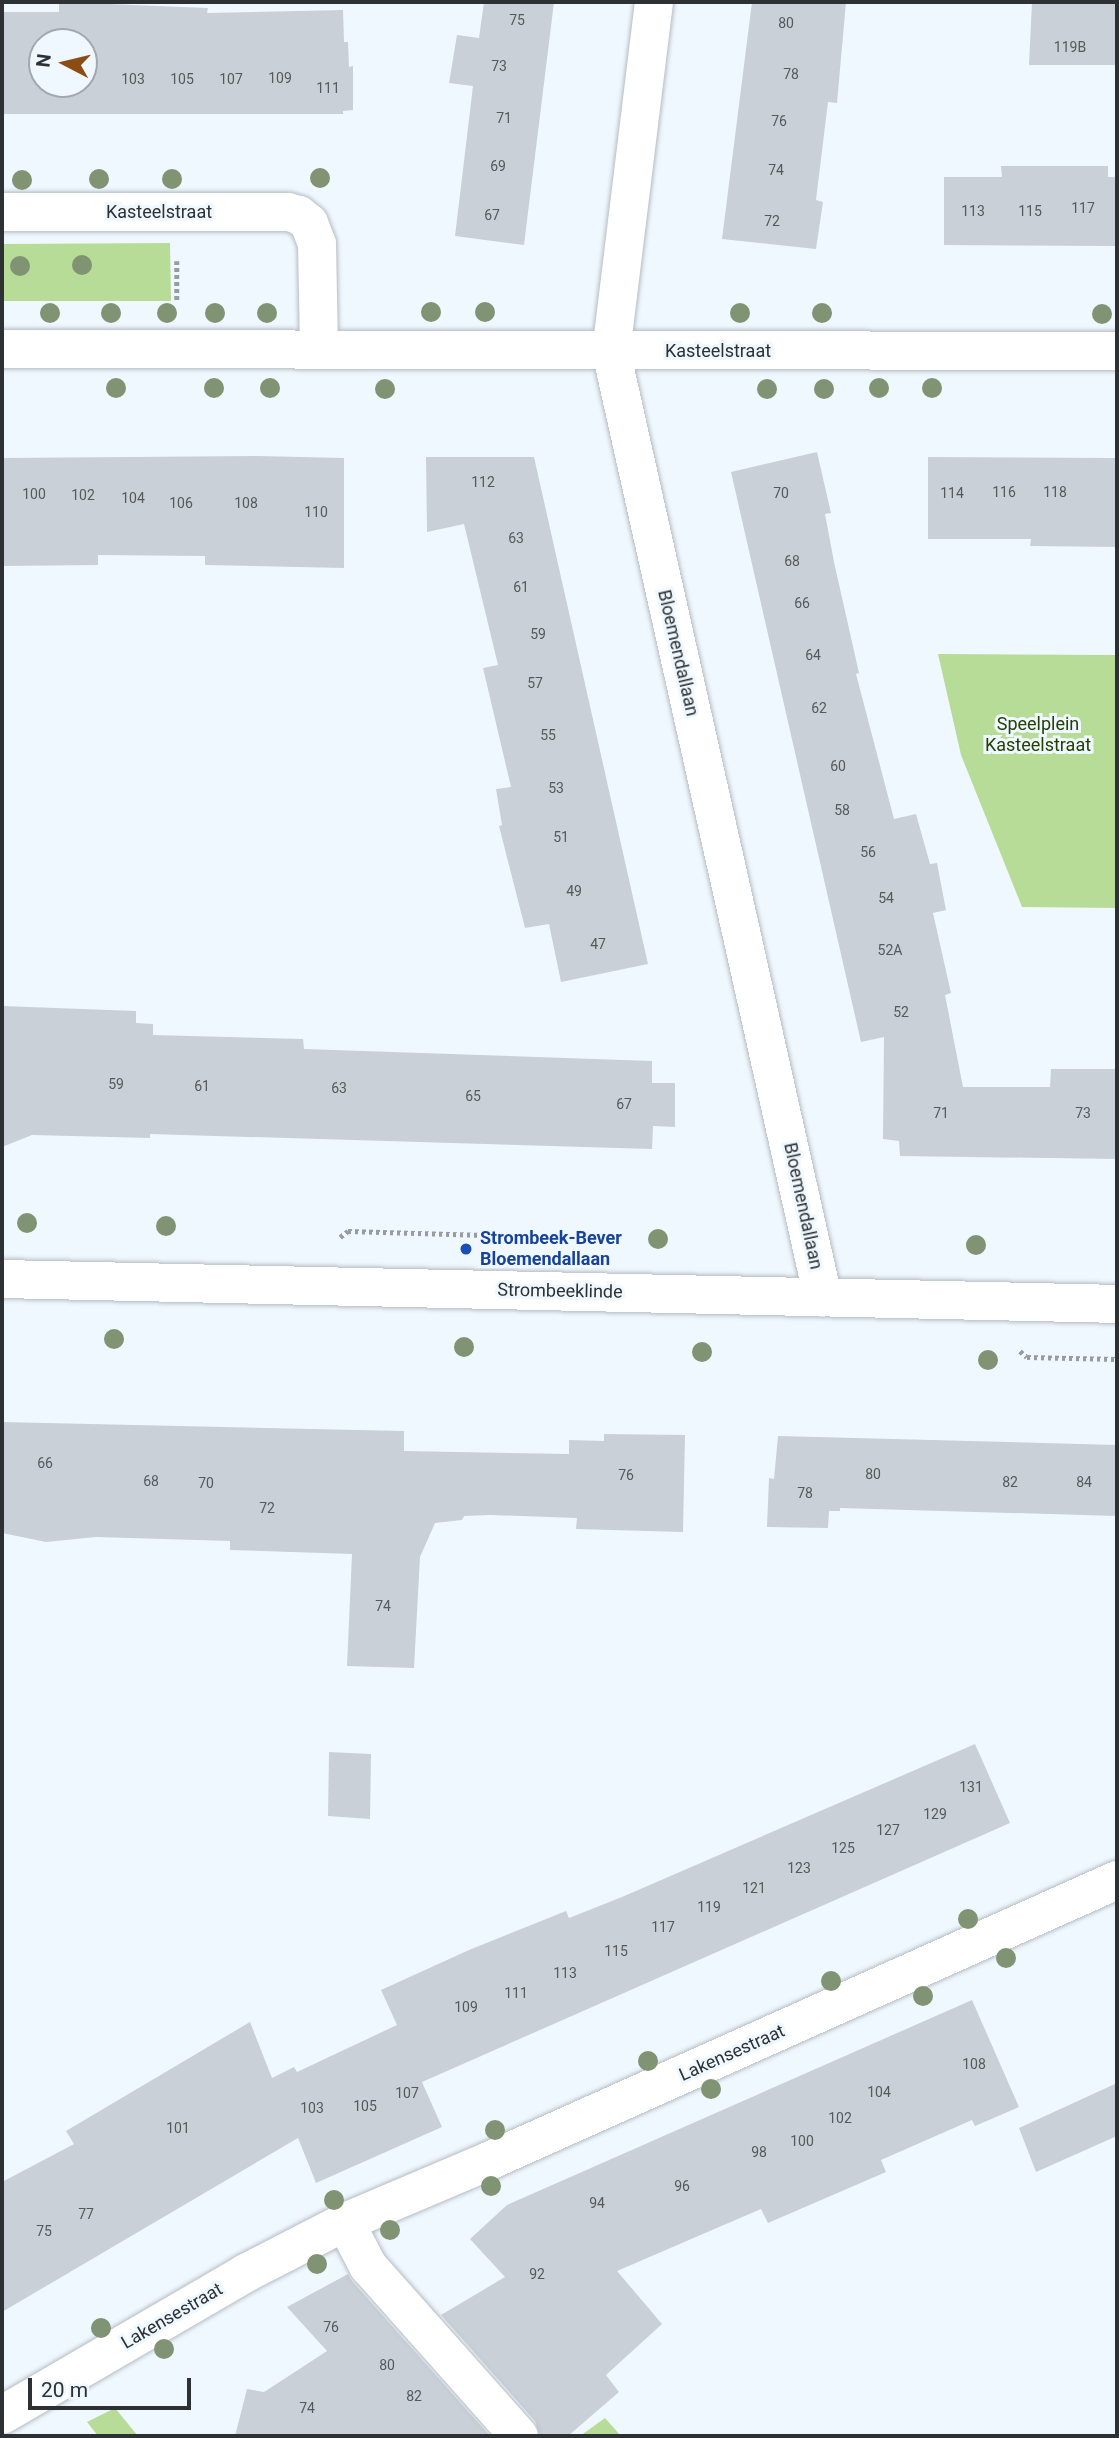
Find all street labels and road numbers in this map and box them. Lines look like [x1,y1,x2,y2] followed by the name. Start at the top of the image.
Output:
[106,201,212,223] street label: Kasteelstraat
[665,340,771,362] street label: Kasteelstraat
[653,588,703,718] street label: Bloemendallaan
[779,1141,827,1271] street label: Bloemendallaan
[497,1279,623,1303] street label: Strombeeklinde
[676,2020,788,2086] street label: Lakensestraat
[118,2278,226,2354] street label: Lakensestraat

